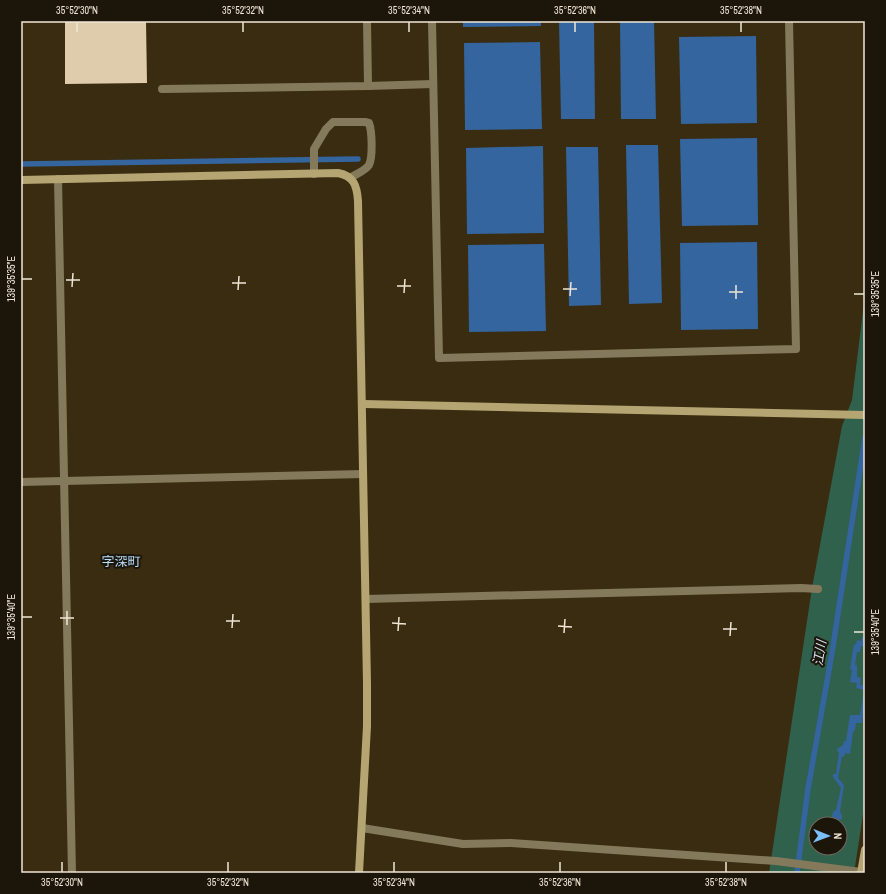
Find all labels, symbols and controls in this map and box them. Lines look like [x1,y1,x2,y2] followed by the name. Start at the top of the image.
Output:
[56,4,98,17] text: 35°52'30"N
[222,4,264,17] text: 35°52'32"N
[388,4,430,17] text: 35°52'34"N
[554,4,596,17] text: 35°52'36"N
[720,4,762,17] text: 35°52'38"N
[5,256,18,302] text: 139°35'35"E
[869,271,882,317] text: 139°35'35"E
[101,553,141,570] district label: 字深町
[5,594,18,640] text: 139°35'40"E
[869,609,882,655] text: 139°35'40"E
[809,637,830,667] water label: 江川
[808,816,848,856] north arrow
[831,833,845,840] text: N
[41,876,83,889] text: 35°52'30"N
[207,876,249,889] text: 35°52'32"N
[373,876,415,889] text: 35°52'34"N
[539,876,581,889] text: 35°52'36"N
[705,876,747,889] text: 35°52'38"N

